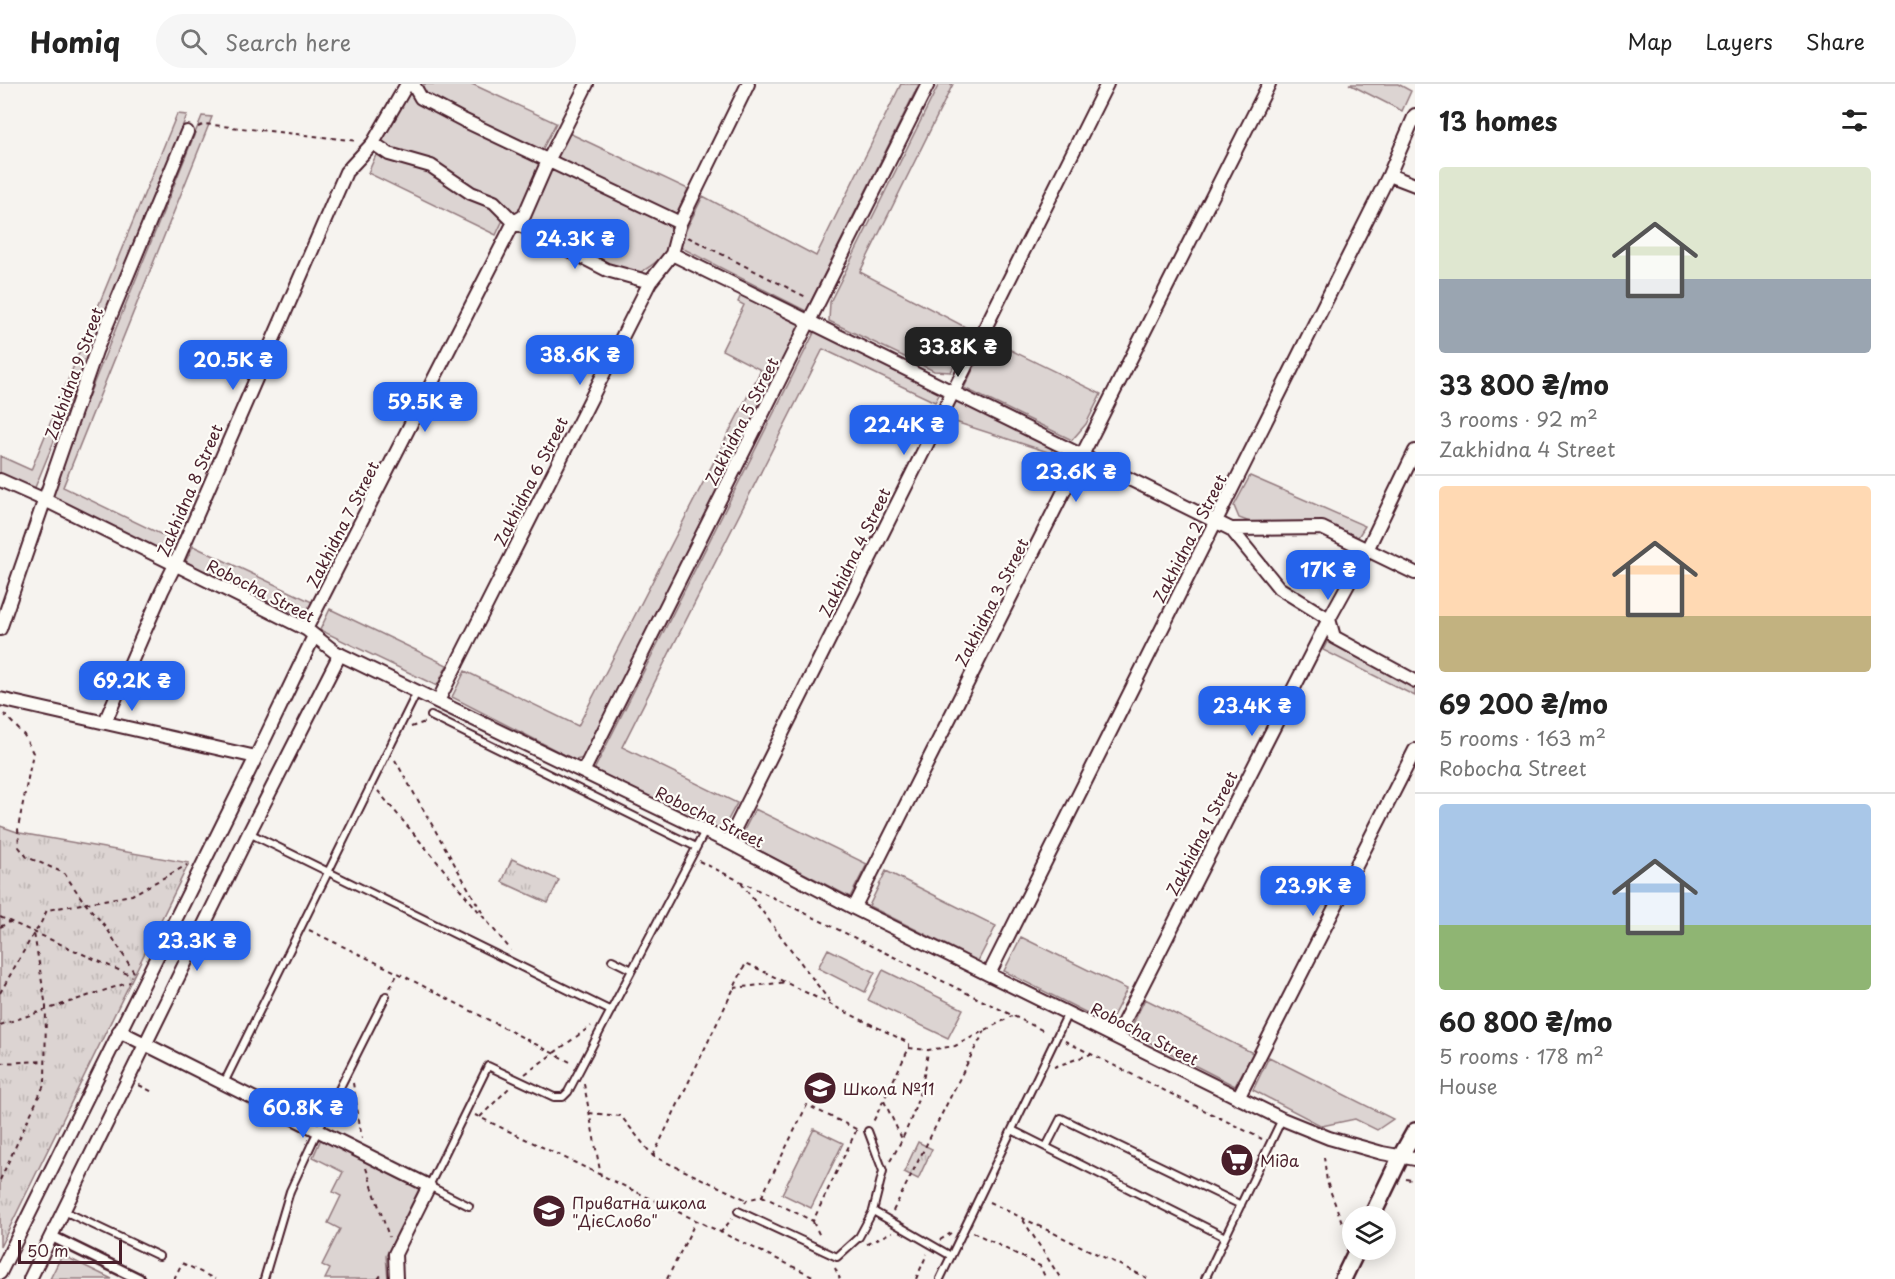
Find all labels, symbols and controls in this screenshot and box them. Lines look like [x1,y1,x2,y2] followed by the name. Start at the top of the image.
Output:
[156,14,576,68] search box
[30,20,120,63] text: Homiq
[177,25,210,58] icon: search
[225,25,351,58] text: Search here
[1628,25,1672,57] text: Map
[1705,25,1773,57] text: Layers
[1806,25,1865,57] text: Share
[1439,101,1557,140] text: 13 homes
[1838,104,1871,137] icon: filters
[1601,206,1709,314] icon: home
[520,219,630,270] pin: 24.3K ₴
[535,223,615,253] text: 24.3K ₴
[38,303,108,443] street label: Zakhidna 9 Street
[903,327,1013,378] pin: 33.8K ₴
[919,331,997,361] text: 33.8K ₴
[525,335,635,386] pin: 38.6K ₴
[540,339,620,369] text: 38.6K ₴
[178,340,288,391] pin: 20.5K ₴
[193,344,273,374] text: 20.5K ₴
[698,353,784,489] street label: Zakhidna 5 Street
[1439,365,1609,404] text: 33 800 ₴/mo
[370,382,480,433] pin: 59.5K ₴
[387,386,463,416] text: 59.5K ₴
[1439,404,1598,434] text: 3 rooms · 92 m²
[849,405,959,456] pin: 22.4K ₴
[864,409,944,439] text: 22.4K ₴
[487,412,573,550] street label: Zakhidna 6 Street
[150,420,228,560] street label: Zakhidna 8 Street
[1439,434,1615,464] text: Zakhidna 4 Street
[1021,452,1131,503] pin: 23.6K ₴
[300,456,384,591] street label: Zakhidna 7 Street
[1036,456,1116,486] text: 23.6K ₴
[1146,469,1232,607] street label: Zakhidna 2 Street
[812,483,896,621] street label: Zakhidna 4 Street
[1601,525,1709,633] icon: home
[948,533,1034,670] street label: Zakhidna 3 Street
[1286,550,1370,601] pin: 17K ₴
[203,553,319,627] street label: Robocha Street
[1300,554,1356,584] text: 17K ₴
[77,661,187,712] pin: 69.2K ₴
[93,665,171,695] text: 69.2K ₴
[1439,684,1608,723] text: 69 200 ₴/mo
[1197,686,1307,737] pin: 23.4K ₴
[1212,690,1292,720] text: 23.4K ₴
[1439,723,1606,753] text: 5 rooms · 163 m²
[1439,753,1586,783] text: Robocha Street
[1159,766,1243,899] street label: Zakhidna 1 Street
[652,779,768,853] street label: Robocha Street
[1601,843,1709,951] icon: home
[1258,866,1368,917] pin: 23.9K ₴
[1274,870,1352,900] text: 23.9K ₴
[142,921,252,972] pin: 23.3K ₴
[158,925,236,955] text: 23.3K ₴
[1087,996,1203,1070] street label: Robocha Street
[1439,1002,1612,1041] text: 60 800 ₴/mo
[1439,1041,1604,1071] text: 5 rooms · 178 m²
[802,1070,838,1106] school or university icon: Школа №11
[1439,1071,1498,1101] text: House
[843,1076,935,1100] place label: Школа №11
[248,1088,358,1139] pin: 60.8K ₴
[263,1092,343,1122] text: 60.8K ₴
[1219,1142,1255,1178] supermarket icon: Міда
[1260,1148,1299,1172] place label: Міда
[572,1190,706,1232] place label: Приватна школа "ДієСлово"
[531,1193,567,1229] school or university icon: Приватна школа "ДієСлово"
[1342,1206,1396,1260] map controls
[1342,1206,1396,1260] button: layers
[18,1237,122,1264] scale bar
[27,1238,68,1262] text: 50 m

